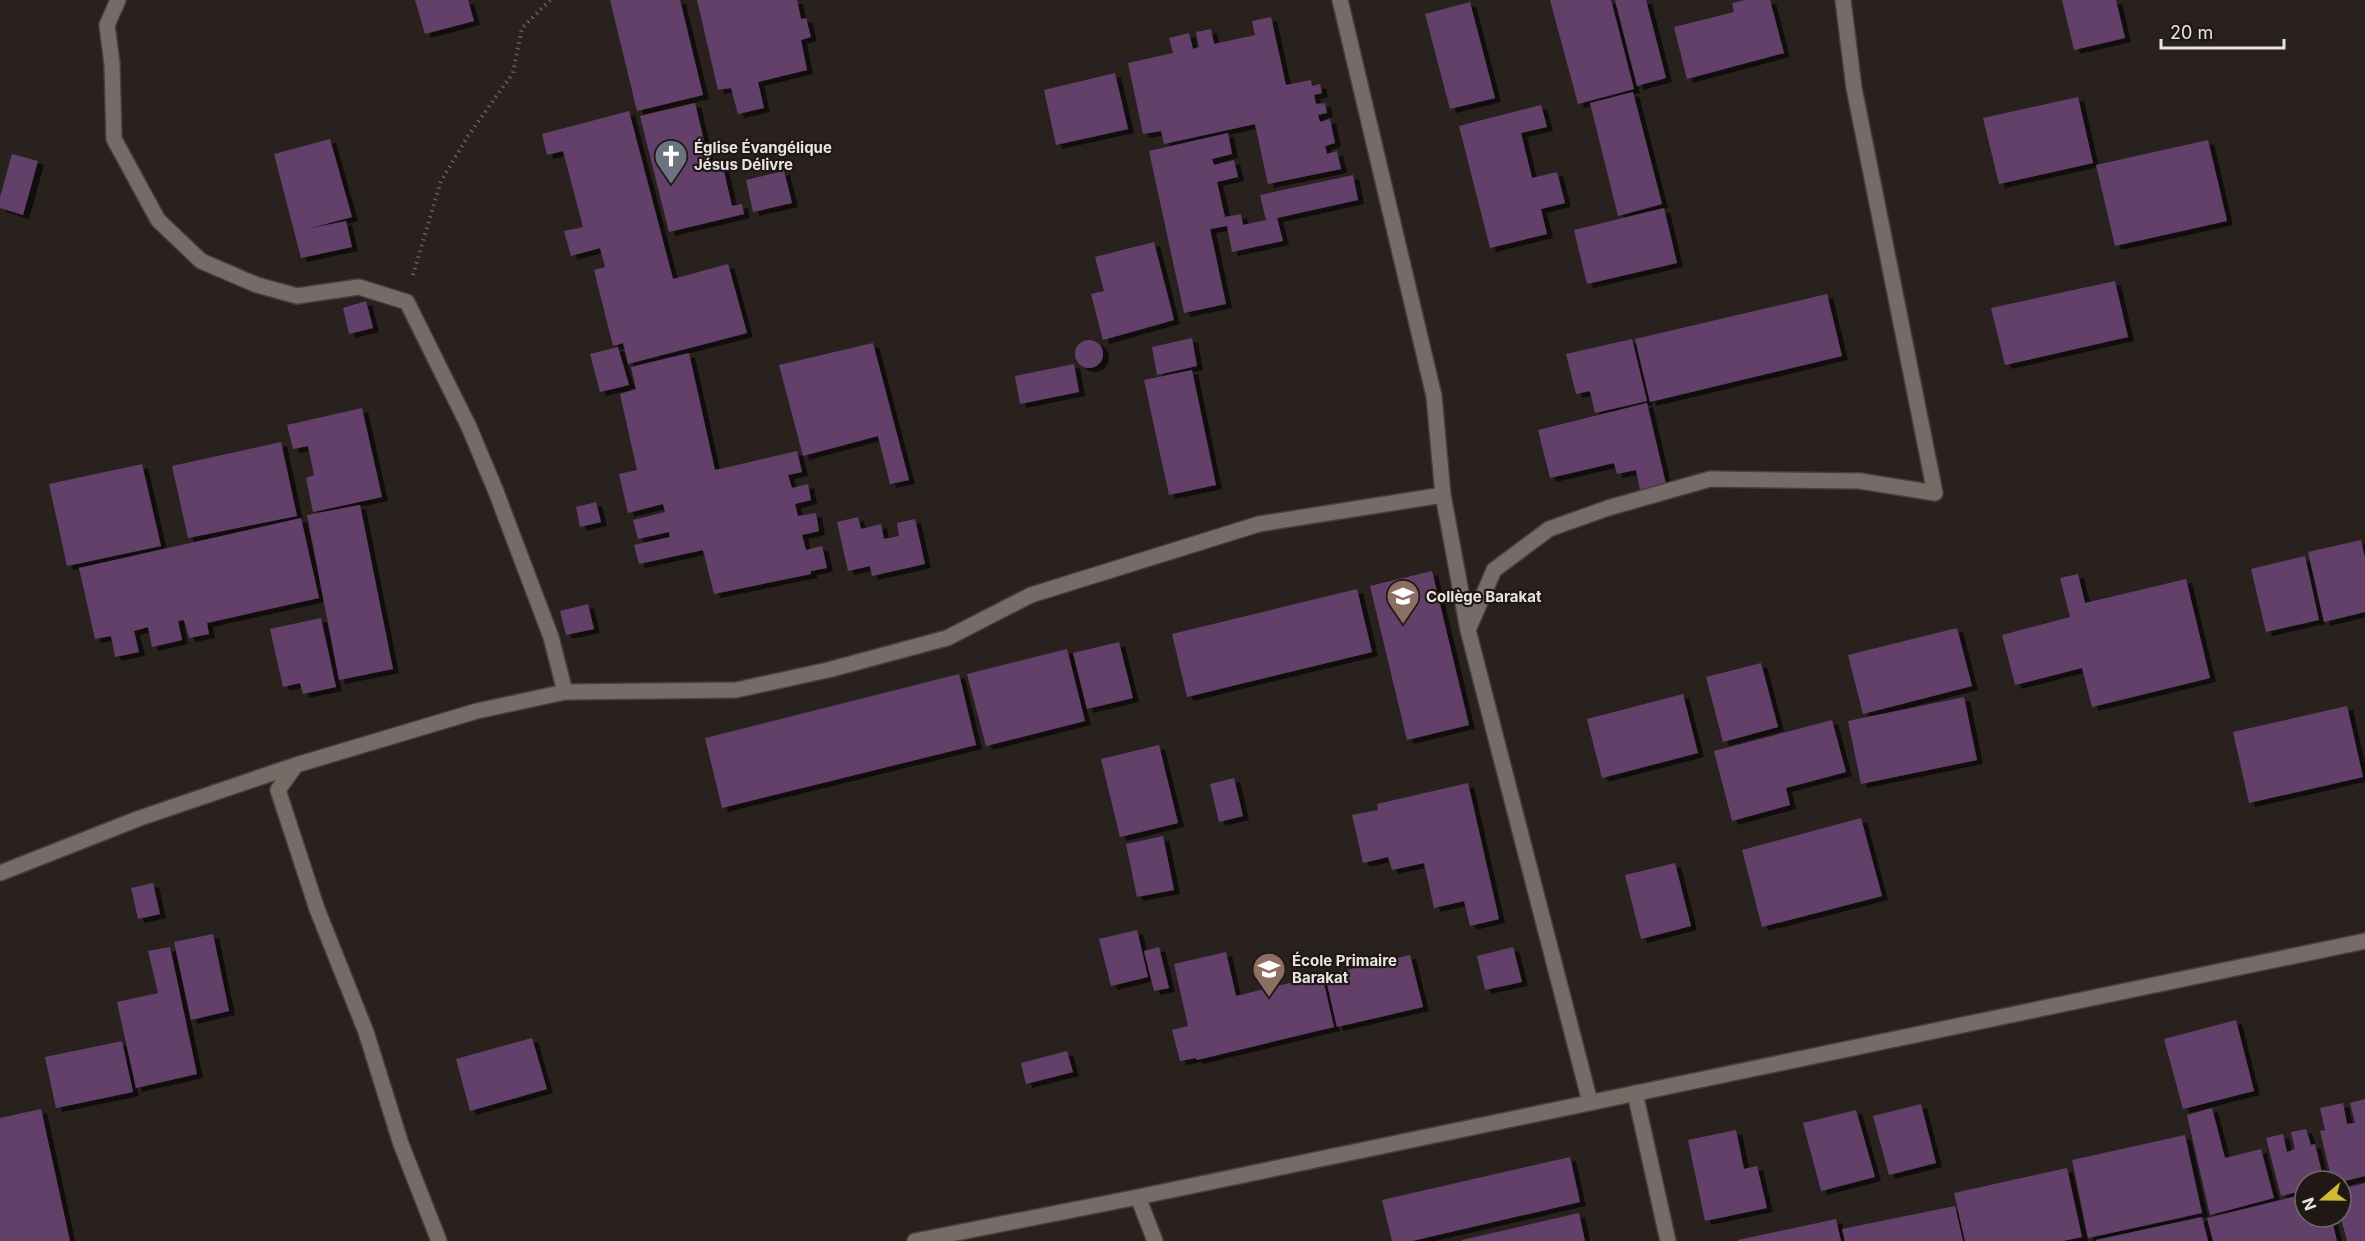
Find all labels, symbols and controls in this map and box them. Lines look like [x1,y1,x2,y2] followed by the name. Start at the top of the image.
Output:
[2161,12,2284,50] scale bar
[2170,22,2213,43] text: 20 m
[653,138,689,185] church icon: Église Évangélique Jésus Délivre
[694,138,832,174] place label: Église Évangélique Jésus Délivre
[1385,578,1421,625] school or university icon: Collège Barakat
[1426,587,1542,606] place label: Collège Barakat
[1251,951,1287,998] school or university icon: École Primaire Barakat
[1292,951,1397,987] place label: École Primaire Barakat
[2293,1169,2353,1229] north arrow
[2297,1195,2320,1213] text: N

